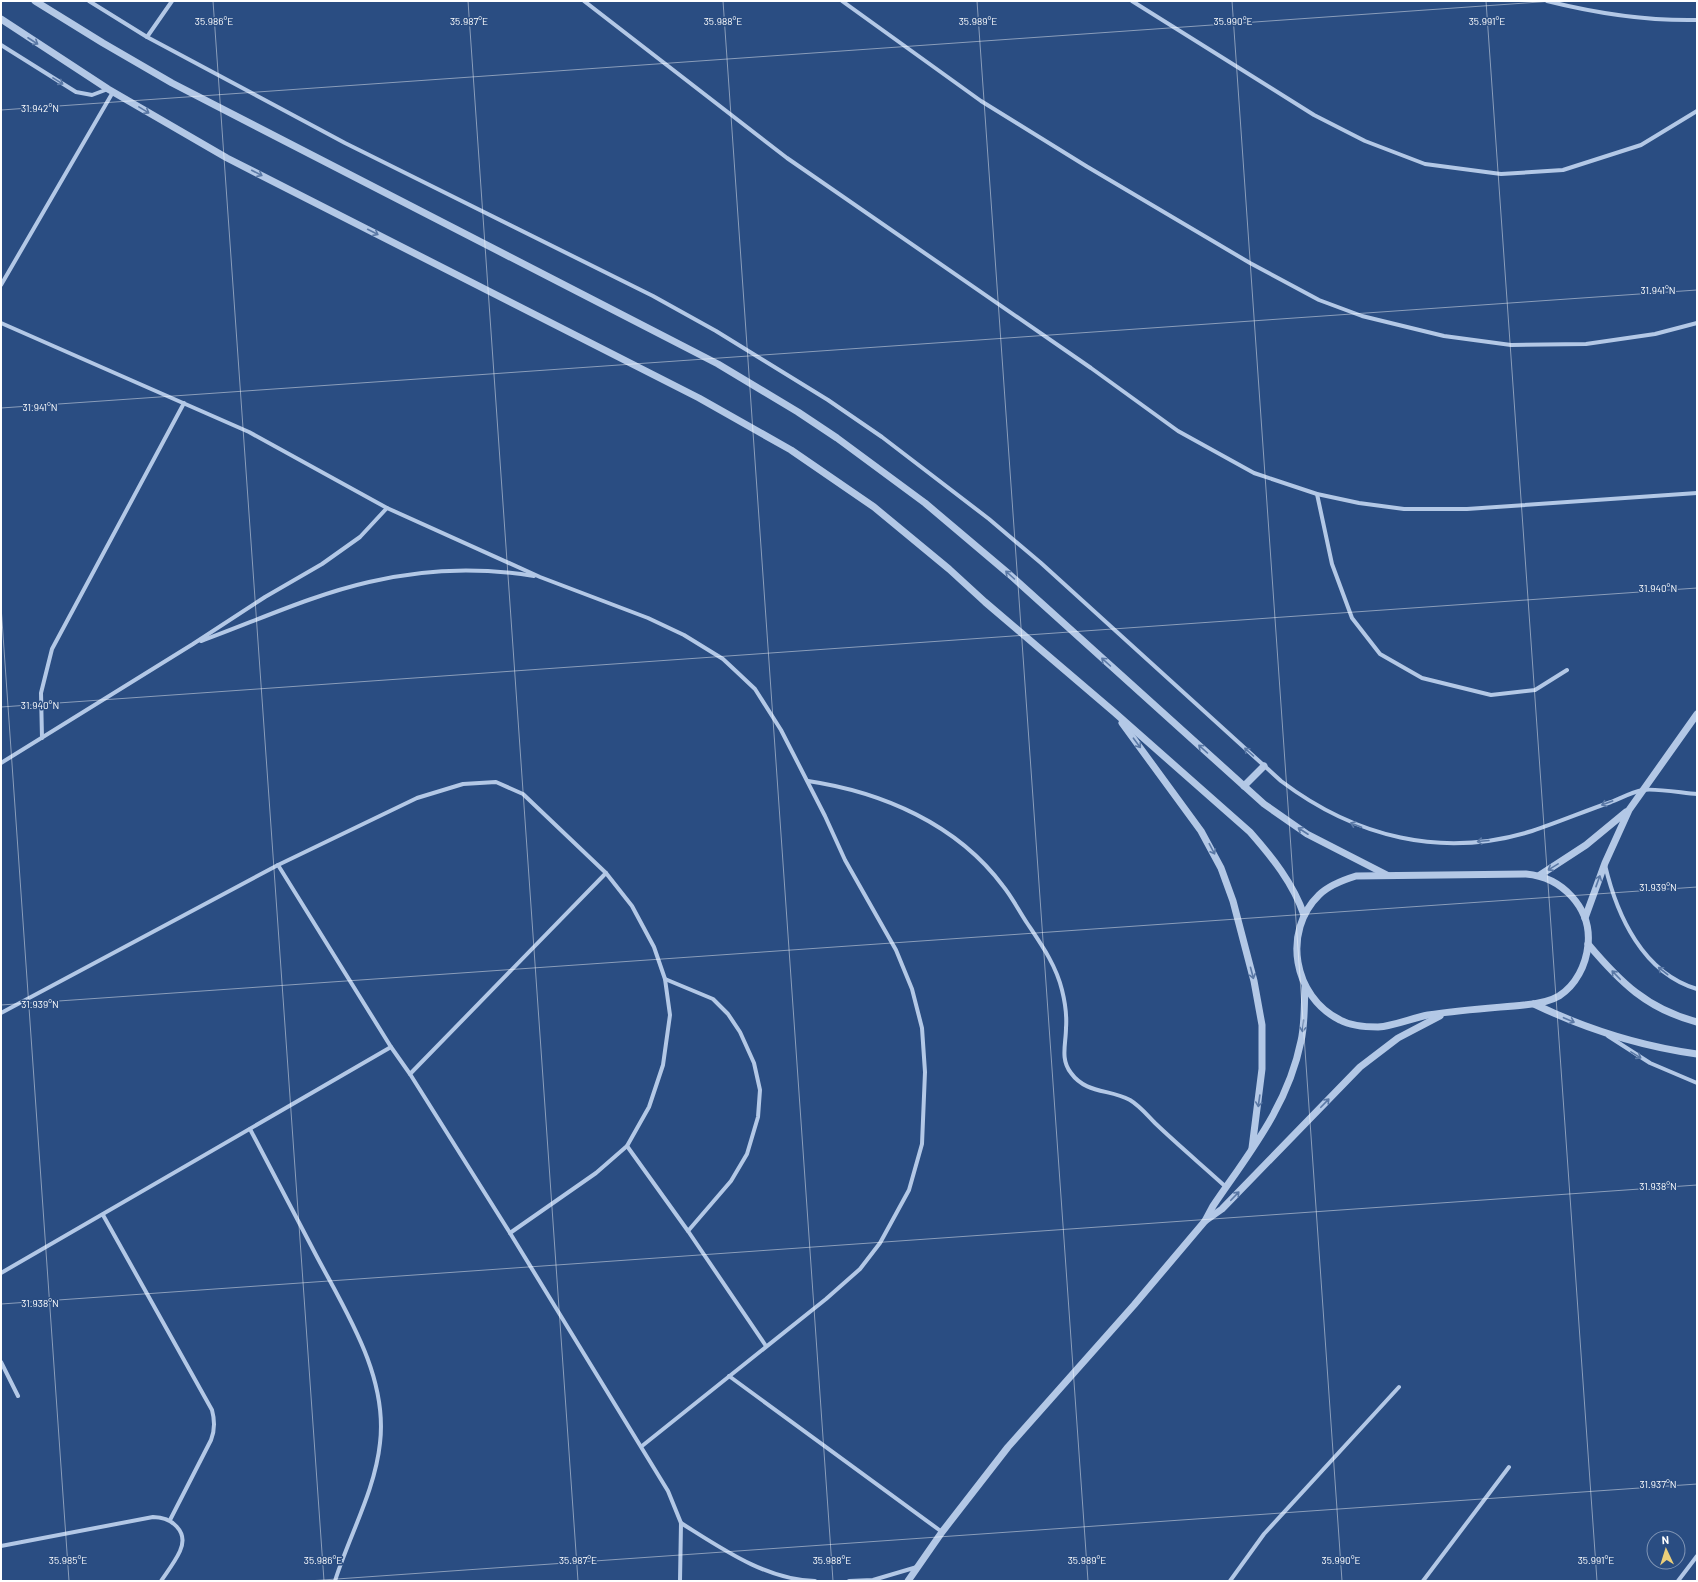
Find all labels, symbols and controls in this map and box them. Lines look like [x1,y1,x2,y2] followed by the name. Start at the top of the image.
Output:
[195,15,233,27] text: 35.986°E
[450,15,488,27] text: 35.987°E
[704,15,742,27] text: 35.988°E
[959,15,997,27] text: 35.989°E
[1214,15,1253,27] text: 35.990°E
[1469,15,1505,27] text: 35.991°E
[28,37,39,45] one-way arrow
[52,77,63,85] one-way arrow
[21,102,59,114] text: 31.942°N
[138,107,150,115] one-way arrow
[251,170,263,177] one-way arrow
[367,229,379,236] one-way arrow
[1640,284,1676,296] text: 31.941°N
[22,401,58,413] text: 31.941°N
[1004,570,1015,579] one-way arrow
[1639,582,1677,594] text: 31.940°N
[1101,657,1111,666] one-way arrow
[21,699,59,711] text: 31.940°N
[1133,738,1141,749] one-way arrow
[1198,744,1208,753] one-way arrow
[1244,747,1254,757] one-way arrow
[1601,800,1613,808] one-way arrow
[1350,820,1362,828] one-way arrow
[1298,827,1309,835] one-way arrow
[1477,837,1490,845] one-way arrow
[1209,843,1216,855] one-way arrow
[1547,863,1559,871] one-way arrow
[1594,876,1602,888] one-way arrow
[1639,881,1677,893] text: 31.939°N
[1249,966,1256,979] one-way arrow
[1657,966,1668,975] one-way arrow
[1611,970,1621,980] one-way arrow
[21,998,59,1010] text: 31.939°N
[1563,1017,1575,1024] one-way arrow
[1299,1019,1306,1032] one-way arrow
[1630,1051,1641,1059] one-way arrow
[1255,1094,1263,1107] one-way arrow
[1320,1098,1330,1108] one-way arrow
[1639,1180,1677,1192] text: 31.938°N
[1230,1191,1239,1201] one-way arrow
[21,1297,59,1309] text: 31.938°N
[1639,1478,1677,1490] text: 31.937°N
[1646,1530,1686,1570] north arrow
[1661,1533,1669,1546] text: N
[49,1554,87,1566] text: 35.985°E
[304,1554,342,1566] text: 35.986°E
[559,1554,597,1566] text: 35.987°E
[813,1554,851,1566] text: 35.988°E
[1068,1554,1106,1566] text: 35.989°E
[1322,1554,1361,1566] text: 35.990°E
[1578,1554,1614,1566] text: 35.991°E

